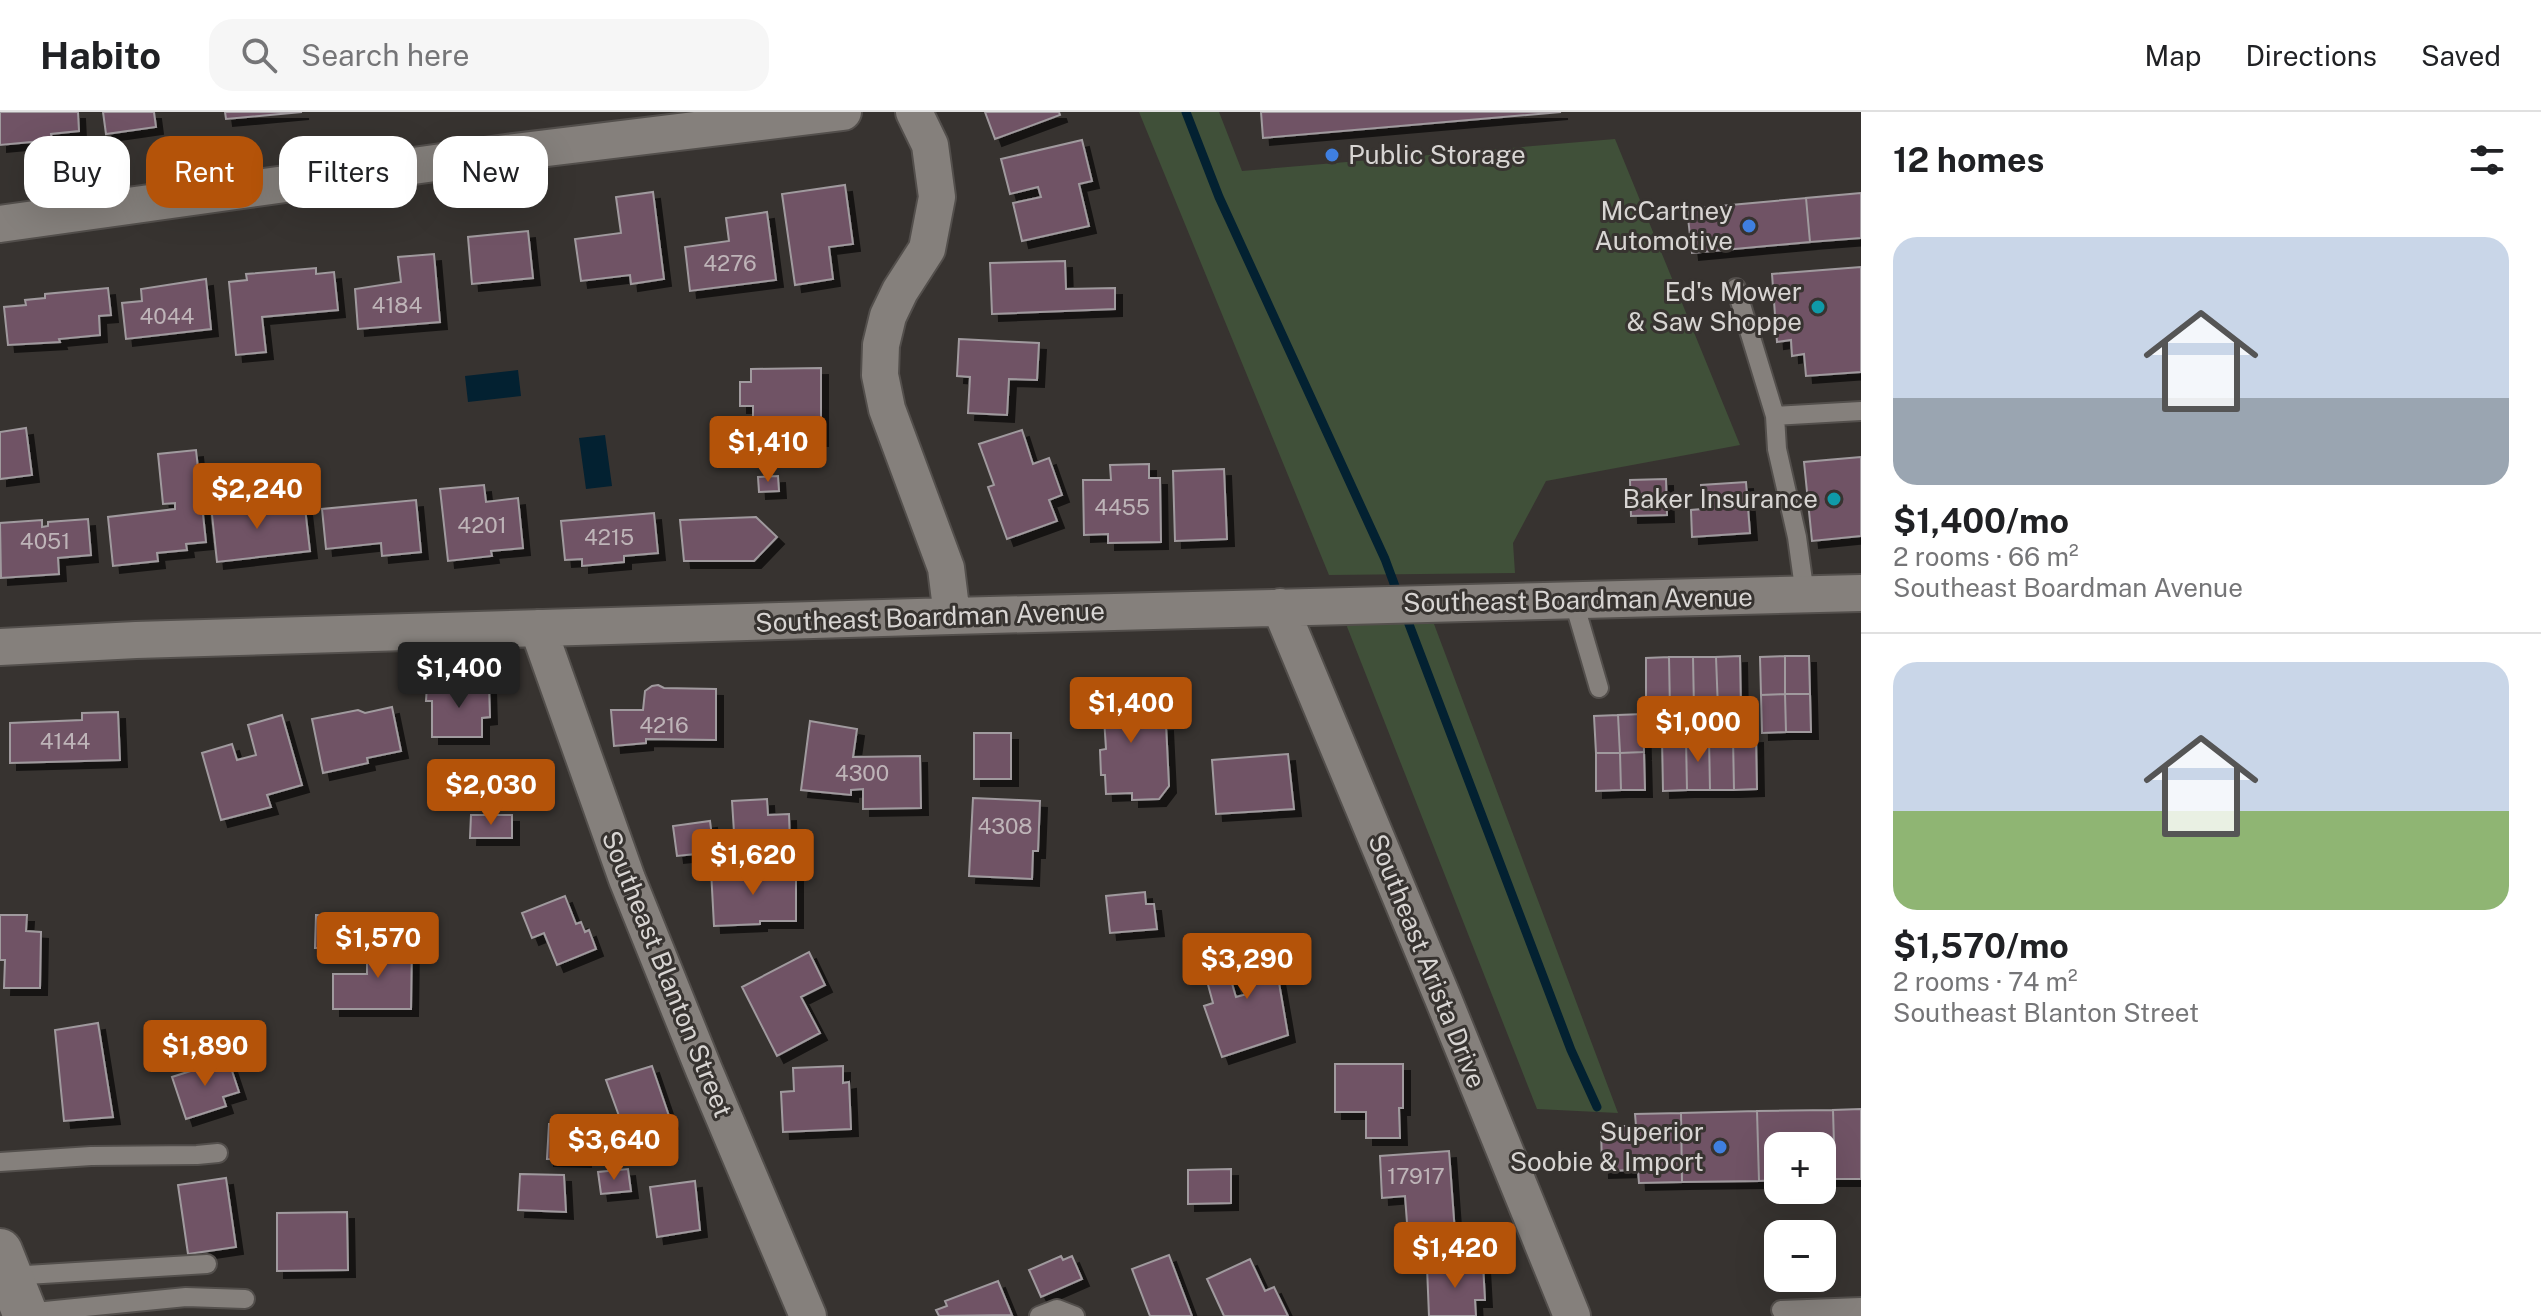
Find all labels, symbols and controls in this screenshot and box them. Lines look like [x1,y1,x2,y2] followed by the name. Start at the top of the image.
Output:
[209,19,769,91] search box
[40,33,161,78] text: Habito
[237,33,281,77] icon: search
[301,37,470,73] text: Search here
[2145,39,2201,72] text: Map
[2245,39,2377,72] text: Directions
[2421,39,2501,72] text: Saved
[24,136,130,208] chip: Buy
[146,136,263,208] chip: Rent
[279,136,417,208] chip: Filters
[433,136,548,208] chip: New
[2465,138,2509,182] icon: filters
[1348,139,1526,170] place label: Public Storage
[1893,140,2044,180] text: 12 homes
[1323,146,1341,164] marker: Public Storage
[1594,195,1733,256] place label: McCartney Automotive
[1740,217,1758,235] marker: McCartney Automotive
[703,250,757,276] house number: 4276
[1627,276,1802,337] place label: Ed's Mower & Saw Shoppe
[2129,289,2273,433] icon: home
[372,292,423,318] house number: 4184
[1809,298,1827,316] marker: Ed's Mower & Saw Shoppe
[140,303,195,329] house number: 4044
[703,416,833,484] pin: $1,410
[728,426,808,457] text: $1,410
[192,463,322,531] pin: $2,240
[211,473,303,504] text: $2,240
[1622,483,1818,514] place label: Baker Insurance
[1825,490,1843,508] marker: Baker Insurance
[1094,494,1150,520] house number: 4455
[1893,501,2069,541] text: $1,400/mo
[457,512,507,538] house number: 4201
[584,524,634,550] house number: 4215
[20,528,70,554] house number: 4051
[1893,541,2079,572] text: 2 rooms · 66 m²
[1893,572,2243,603] text: Southeast Boardman Avenue
[1403,581,1753,618] street label: Southeast Boardman Avenue
[755,595,1105,638] street label: Southeast Boardman Avenue
[394,642,524,710] pin: $1,400
[416,652,502,683] text: $1,400
[1066,677,1196,745] pin: $1,400
[1088,687,1174,718] text: $1,400
[1633,696,1763,764] pin: $1,000
[1655,706,1741,737] text: $1,000
[639,712,689,738] house number: 4216
[2129,714,2273,858] icon: home
[40,728,90,754] house number: 4144
[426,759,556,827] pin: $2,030
[835,760,889,786] house number: 4300
[445,769,537,800] text: $2,030
[977,813,1033,839] house number: 4308
[596,826,739,1122] street label: Southeast Blanton Street
[688,829,818,897] pin: $1,620
[1362,829,1493,1092] street label: Southeast Arista Drive
[710,839,796,870] text: $1,620
[313,912,443,980] pin: $1,570
[335,922,421,953] text: $1,570
[1893,926,2069,966] text: $1,570/mo
[1182,933,1312,1001] pin: $3,290
[1200,943,1294,974] text: $3,290
[1893,966,2078,997] text: 2 rooms · 74 m²
[1893,997,2199,1028] text: Southeast Blanton Street
[140,1020,270,1088] pin: $1,890
[161,1030,249,1061] text: $1,890
[549,1114,679,1182] pin: $3,640
[1510,1116,1704,1177] place label: Superior Soobie & Import
[567,1124,661,1155] text: $3,640
[1764,1132,1836,1292] map controls
[1764,1132,1836,1204] button: +
[1711,1138,1729,1156] marker: Superior Soobie & Import
[1387,1163,1445,1189] house number: 17917
[1764,1220,1836,1292] button: −
[1390,1222,1520,1290] pin: $1,420
[1412,1232,1498,1263] text: $1,420

